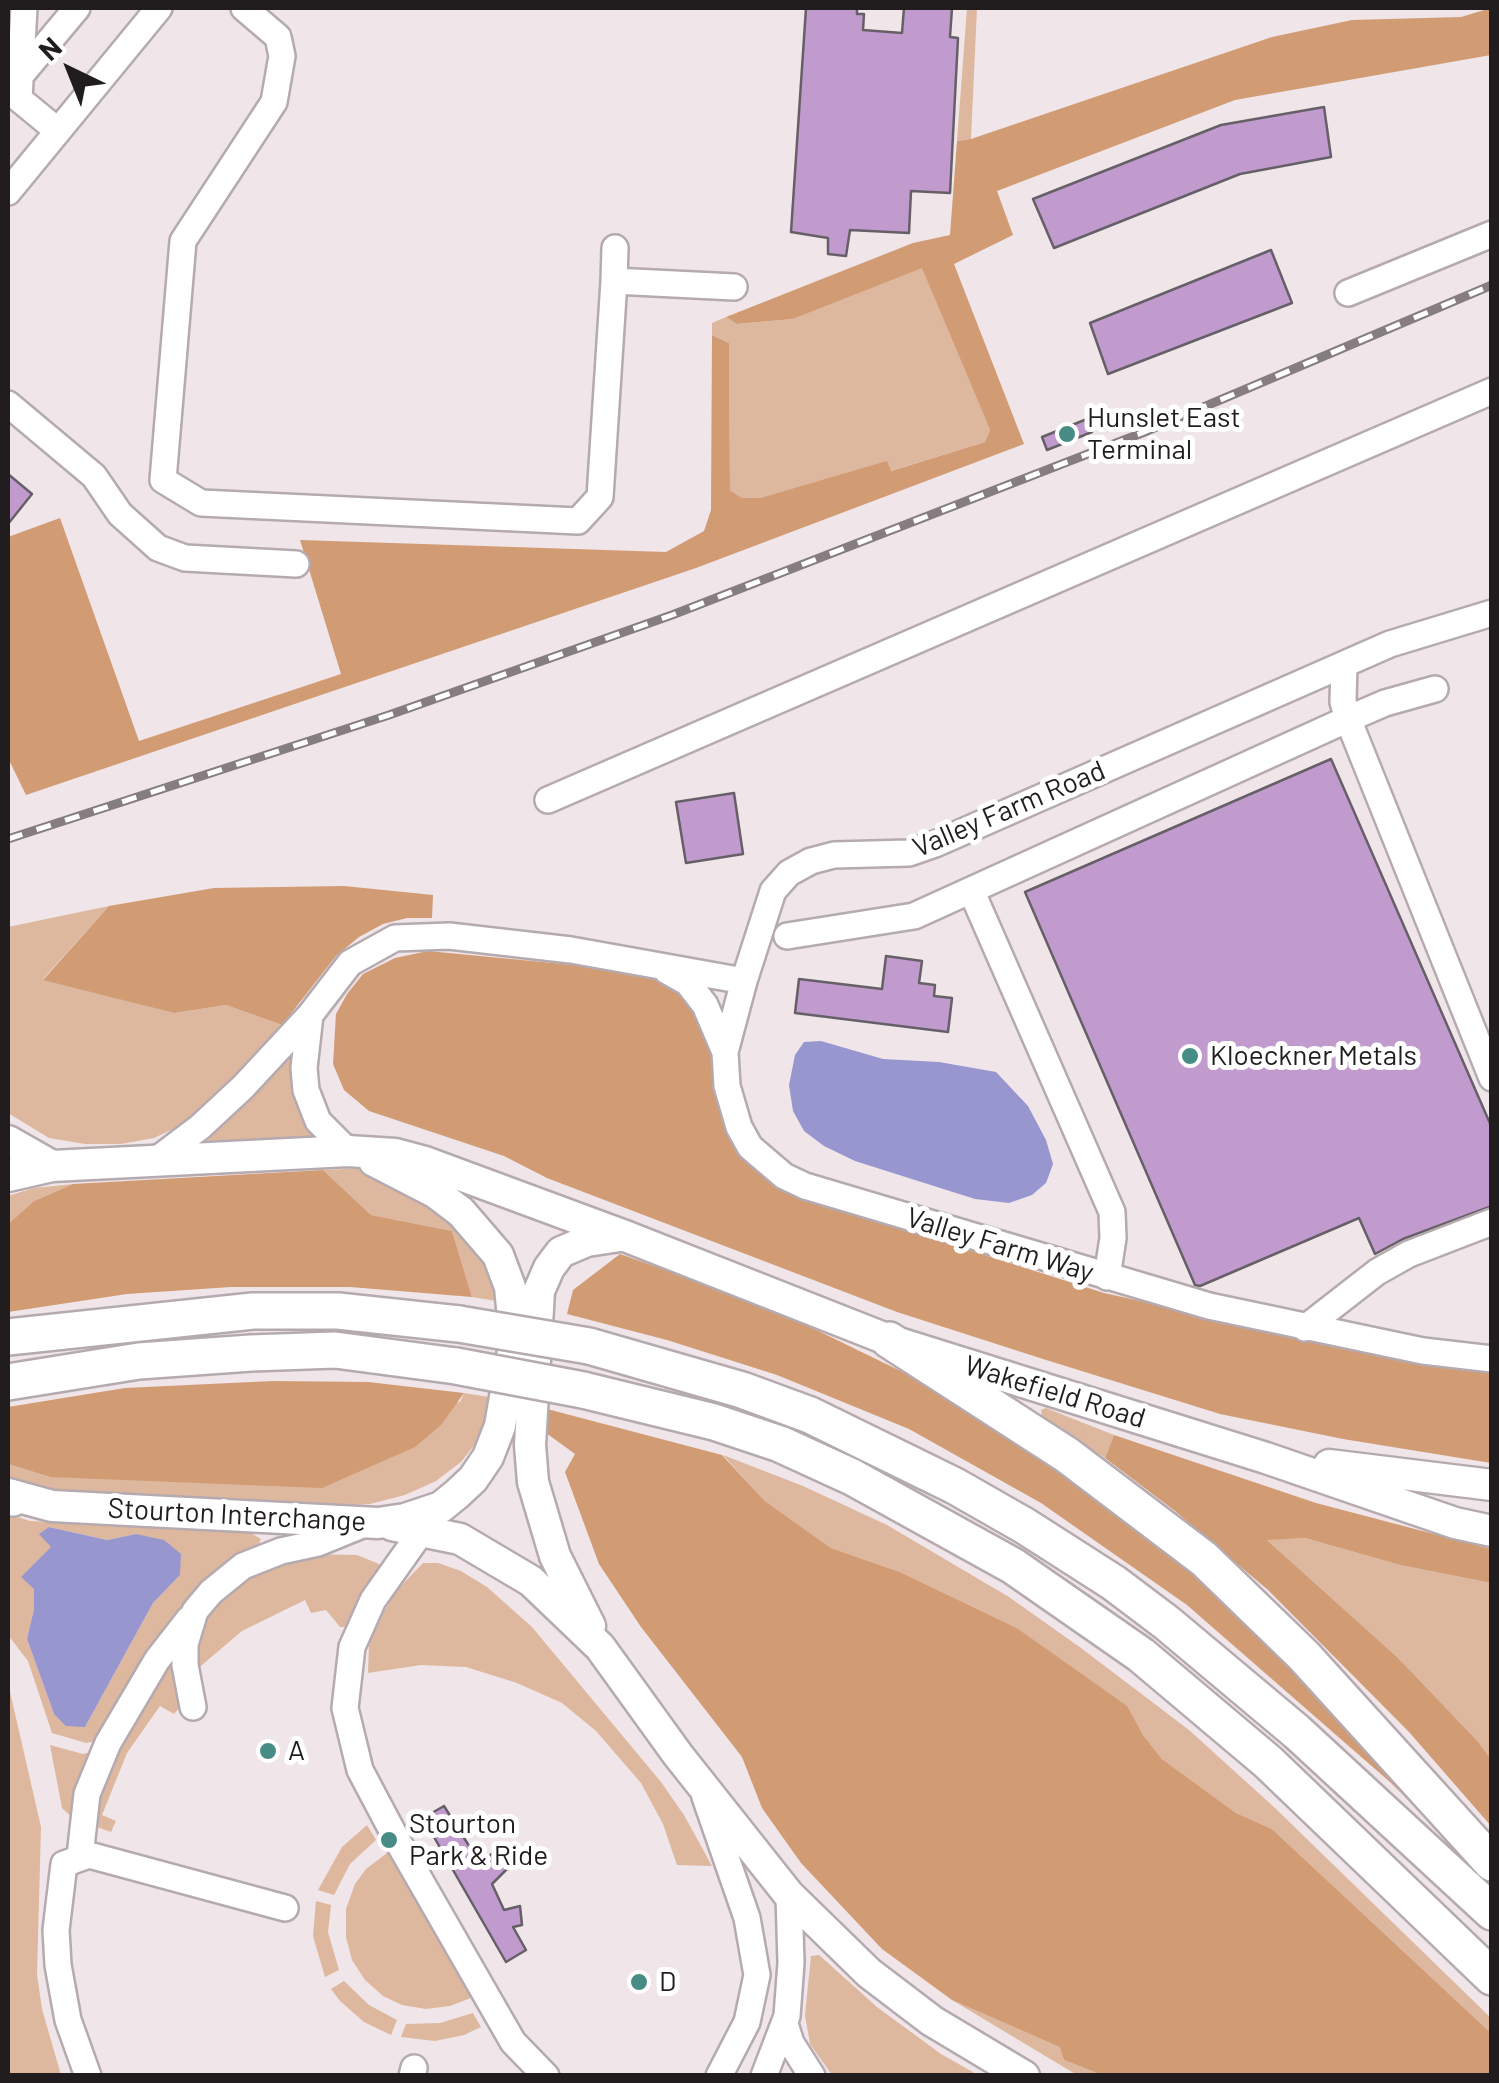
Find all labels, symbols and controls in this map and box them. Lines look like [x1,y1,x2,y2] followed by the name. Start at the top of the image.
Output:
[20,20,120,120] north arrow
[31,29,68,67] text: N
[1087,401,1241,467] place label: Hunslet East Terminal
[1056,423,1078,445] marker: Hunslet East Terminal
[908,753,1110,865] street label: Valley Farm Road
[1210,1039,1417,1073] place label: Kloeckner Metals
[1179,1045,1201,1067] marker: Kloeckner Metals
[902,1201,1098,1289] street label: Valley Farm Way
[961,1349,1149,1435] street label: Wakefield Road
[107,1491,367,1539] street label: Stourton Interchange
[288,1734,305,1768] place label: A
[257,1740,279,1762] marker: A
[409,1807,548,1873] place label: Stourton Park & Ride
[378,1829,400,1851] marker: Stourton Park & Ride
[659,1965,676,1999] place label: D
[628,1971,650,1993] marker: D

